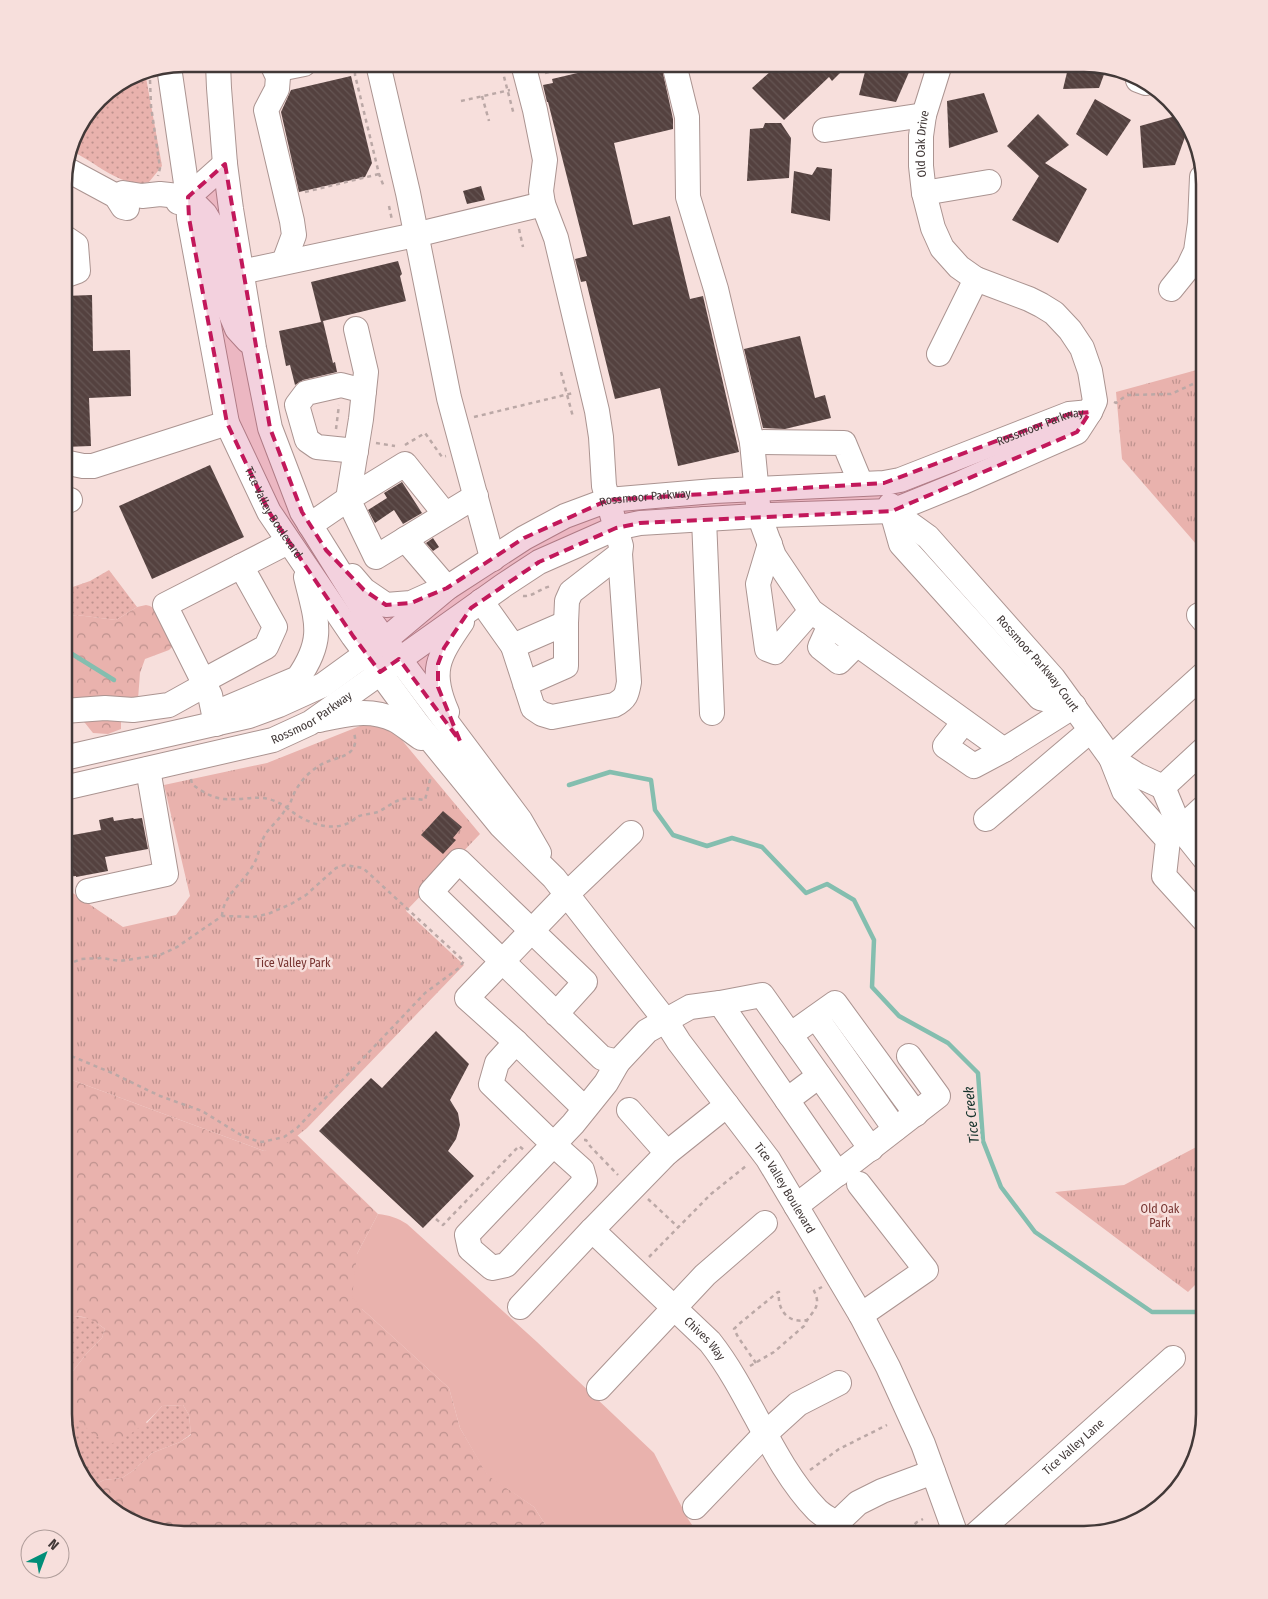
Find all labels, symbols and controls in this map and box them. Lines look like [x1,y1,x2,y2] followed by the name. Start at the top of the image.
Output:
[914,109,932,178] street label: Old Oak Drive
[995,406,1085,449] street label: Rossmoor Parkway
[242,465,305,561] street label: Tice Valley Boulevard
[597,486,692,510] street label: Rossmoor Parkway
[994,612,1082,714] street label: Rossmoor Parkway Court
[269,688,355,747] street label: Rossmoor Parkway
[255,956,331,970] park label: Tice Valley Park
[960,1086,983,1144] water label: Tice Creek
[751,1140,818,1236] street label: Tice Valley Boulevard
[1141,1202,1180,1230] park label: Old Oak Park
[681,1314,729,1364] street label: Chives Way
[1040,1416,1107,1478] street label: Tice Valley Lane
[20,1529,70,1579] north arrow
[45,1536,62,1554] text: N

